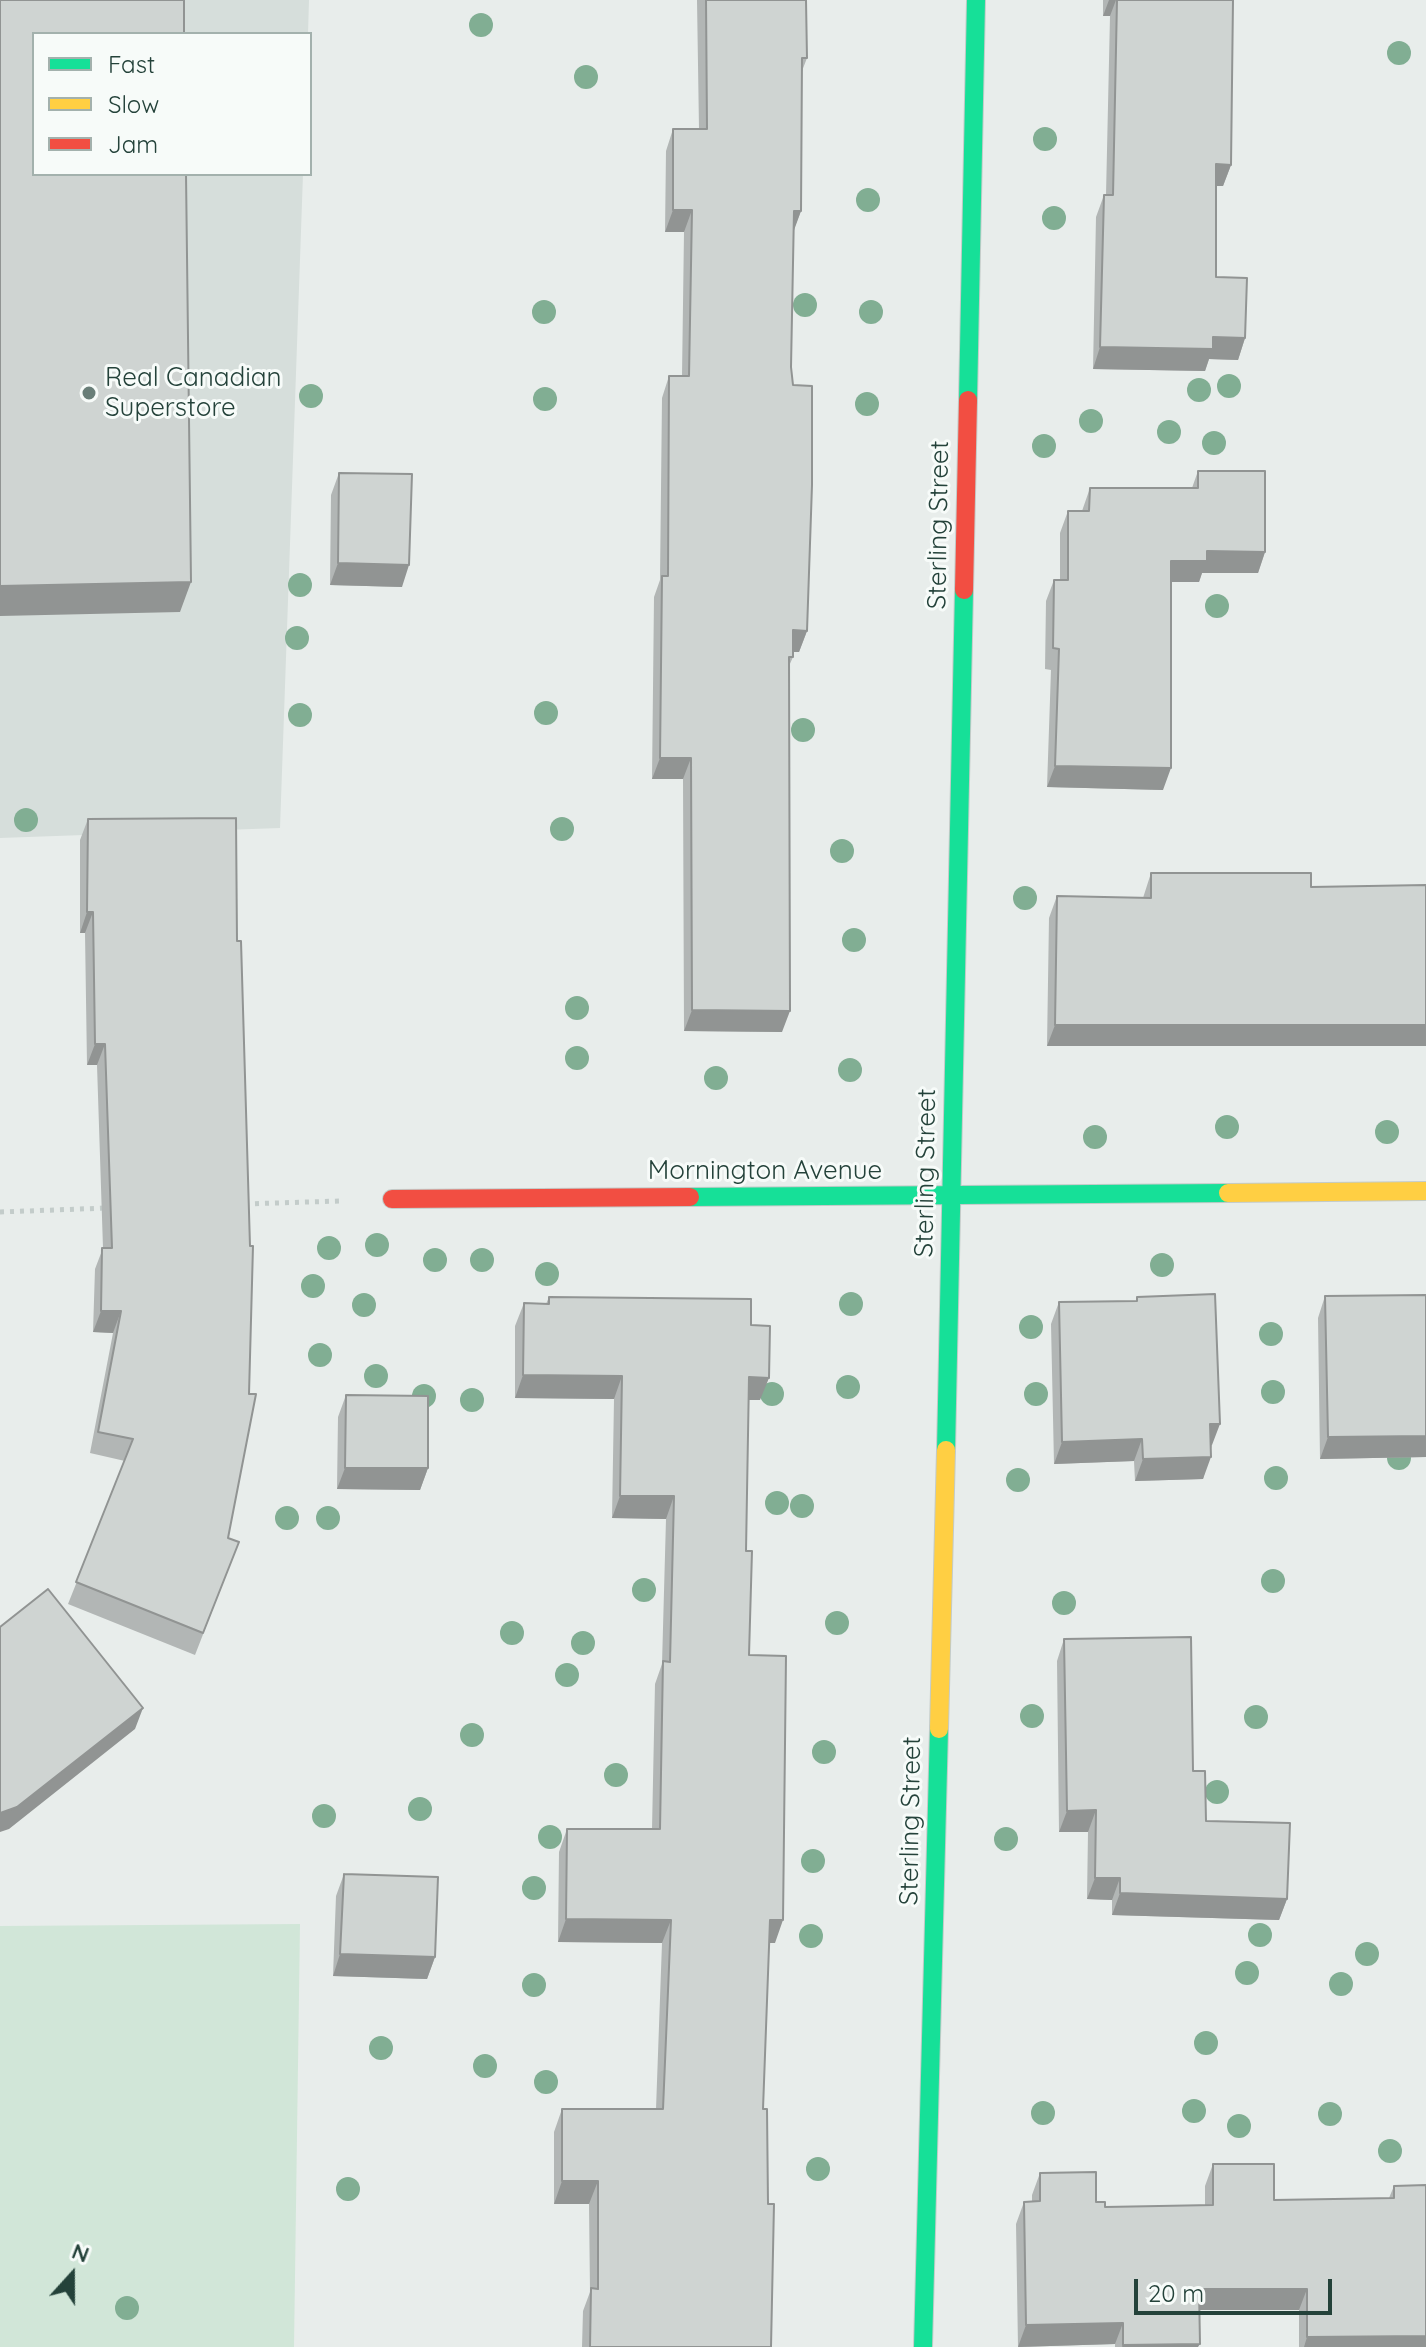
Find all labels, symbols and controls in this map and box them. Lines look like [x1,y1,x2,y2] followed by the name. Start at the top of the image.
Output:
[32,32,312,176] legend
[108,49,155,79] text: Fast
[108,89,159,119] text: Slow
[108,129,158,159] text: Jam
[105,362,282,424] place label: Real Canadian Superstore
[80,384,98,402] marker: Real Canadian Superstore
[922,440,956,610] street label: Sterling Street
[909,1088,943,1258] street label: Sterling Street
[648,1155,882,1187] street label: Mornington Avenue
[894,1736,928,1906] street label: Sterling Street
[32,2235,112,2315] north arrow
[68,2237,93,2269] text: N
[1138,2263,1336,2313] scale bar
[1148,2278,1204,2308] text: 20 m

